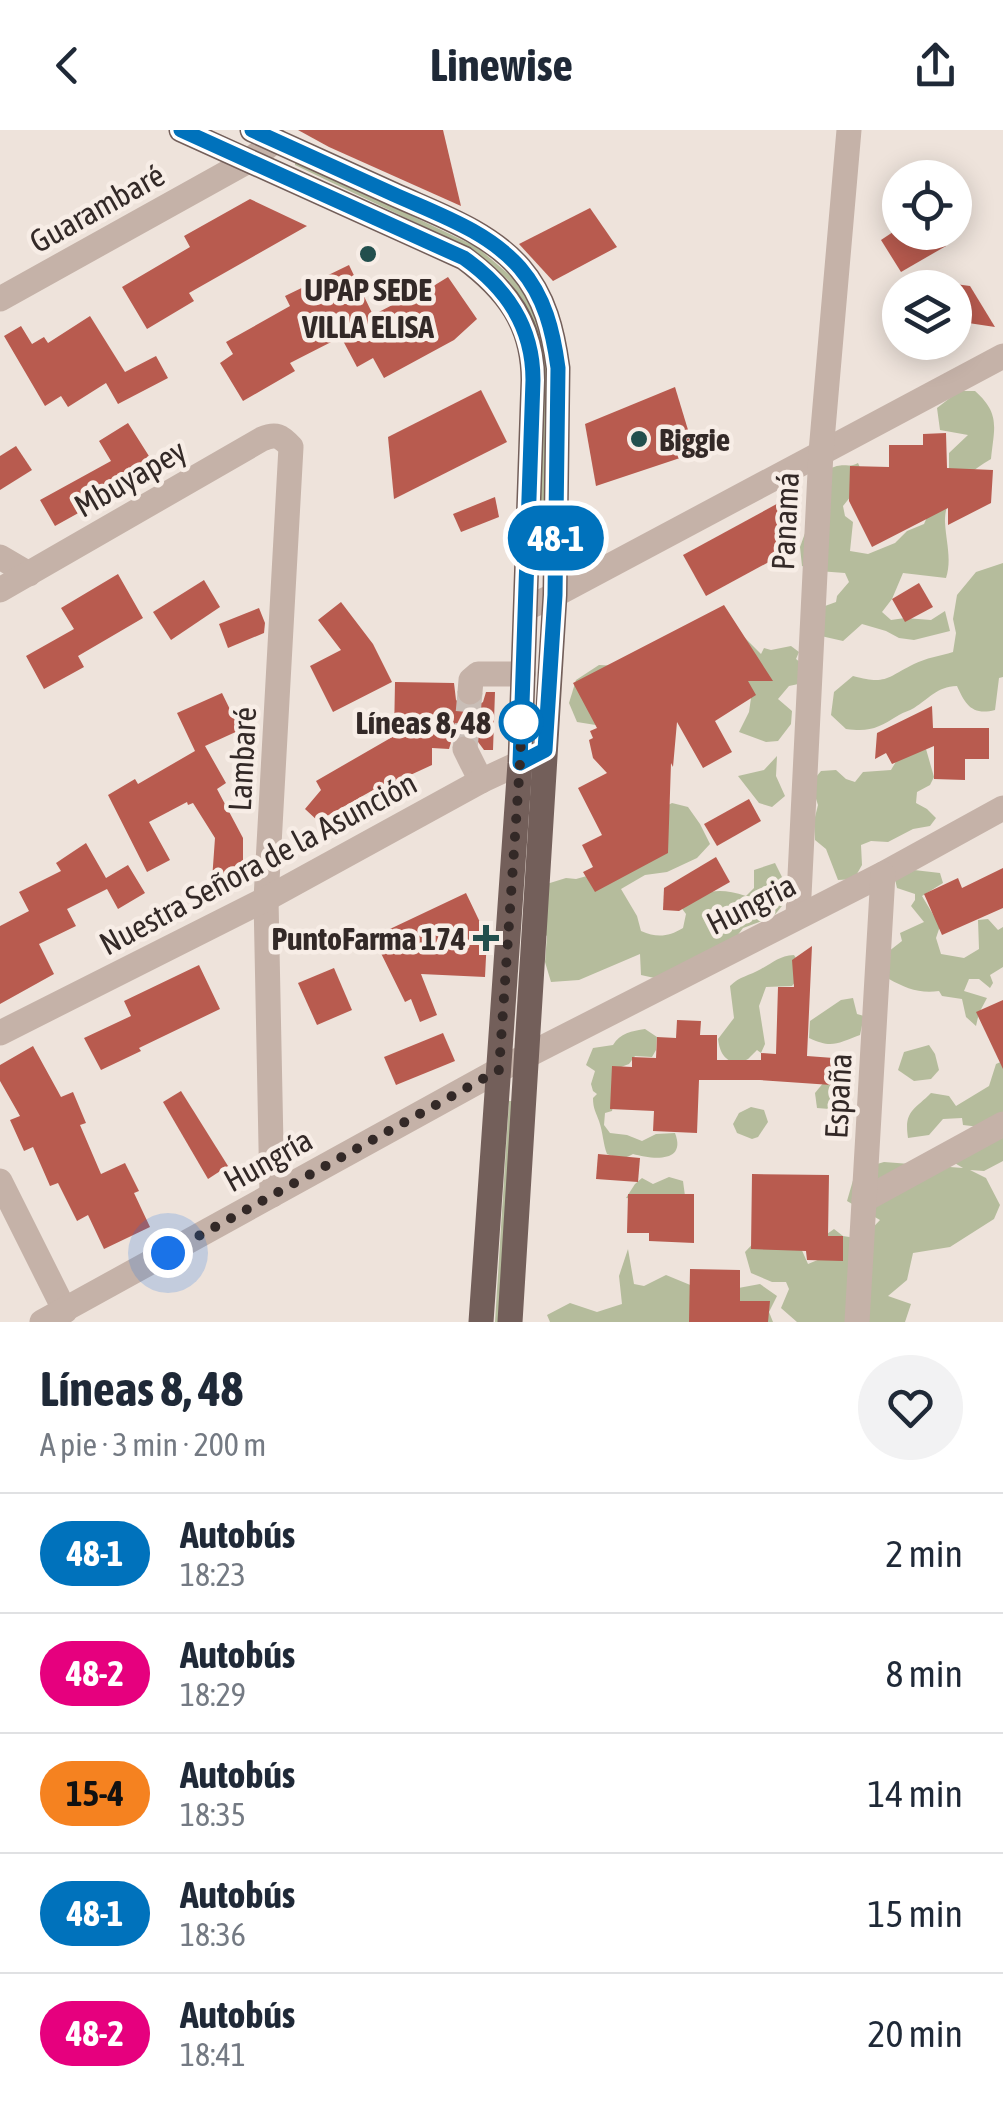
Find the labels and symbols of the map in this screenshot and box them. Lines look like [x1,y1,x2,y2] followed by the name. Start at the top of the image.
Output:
[23,156,171,260] street label: Guarambaré
[357,243,379,265] marker: UPAP SEDE VILLA ELISA
[301,271,434,345] place label: UPAP SEDE VILLA ELISA
[659,421,730,458] place label: Biggie
[628,428,650,450] marker: Biggie
[68,431,192,525] street label: Mbuyapey
[764,471,806,571] street label: Panamá
[486,506,626,570] line badge: 48-1
[500,701,542,743] marker: Líneas 8, 48
[355,704,491,741] place label: Líneas 8, 48
[221,706,263,812] street label: Lambaré
[93,764,423,962] street label: Nuestra Señora de la Asunción
[700,866,802,942] street label: Hungria
[271,920,466,957] place label: PuntoFarma 174
[475,927,497,949] marker: PuntoFarma 174
[817,1052,859,1140] street label: España
[217,1121,319,1199] street label: Hungría
[143,1228,193,1278] your location

